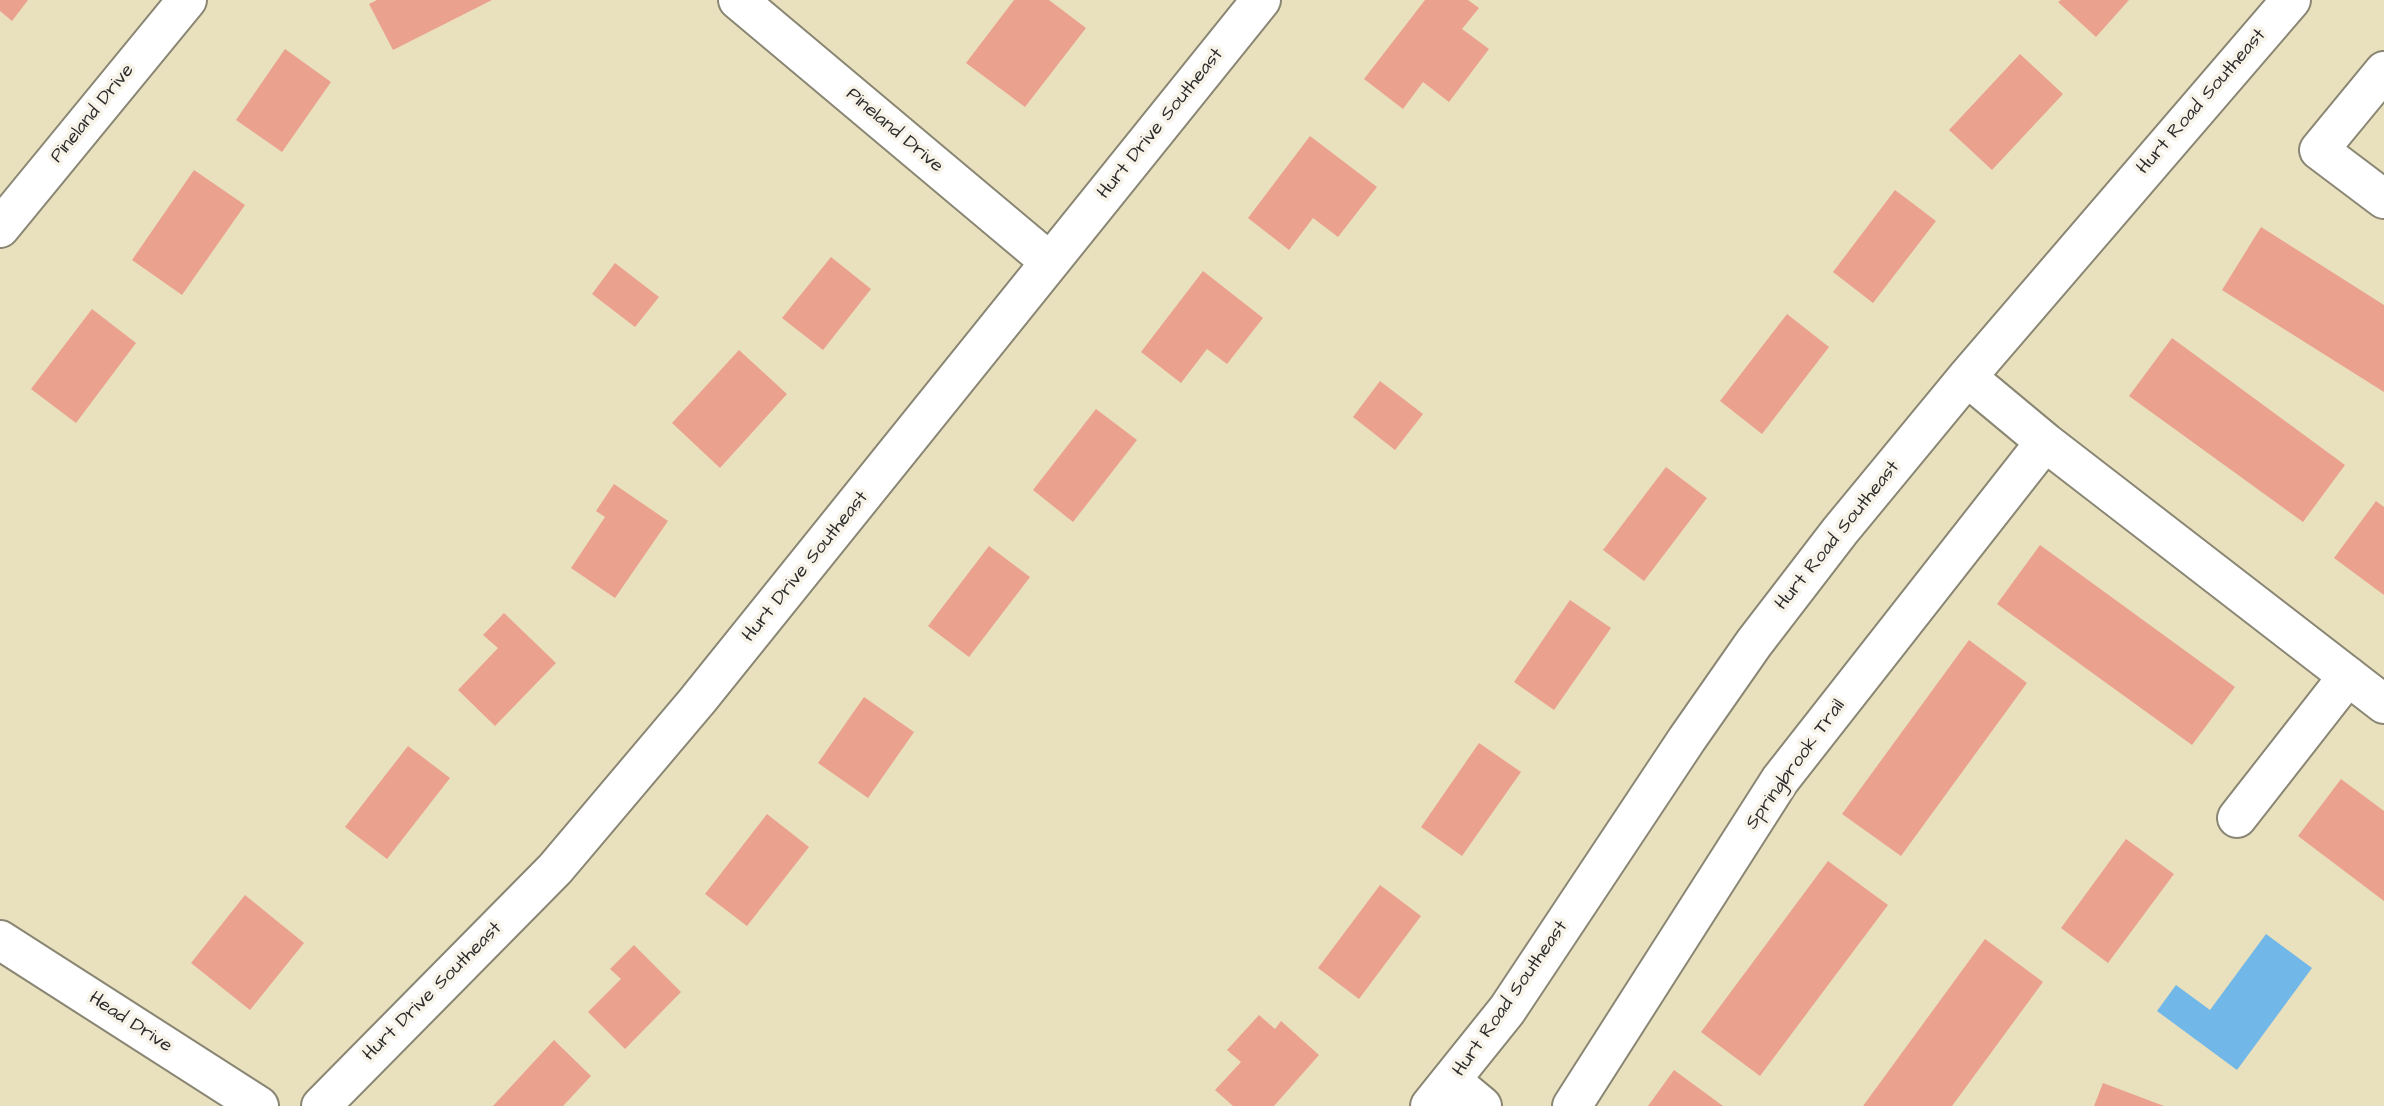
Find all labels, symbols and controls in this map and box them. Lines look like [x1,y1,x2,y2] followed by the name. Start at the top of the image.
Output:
[2133,25,2271,179] street label: Hurt Road Southeast
[1093,44,1229,204] street label: Hurt Drive Southeast
[46,60,140,168] street label: Pineland Drive
[841,84,947,178] street label: Pineland Drive
[1771,457,1905,615] street label: Hurt Road Southeast
[738,487,874,647] street label: Hurt Drive Southeast
[1741,696,1851,834] street label: Springbrook Trail
[1449,917,1573,1081] street label: Hurt Road Southeast
[359,918,507,1066] street label: Hurt Drive Southeast
[84,988,176,1058] street label: Head Drive

